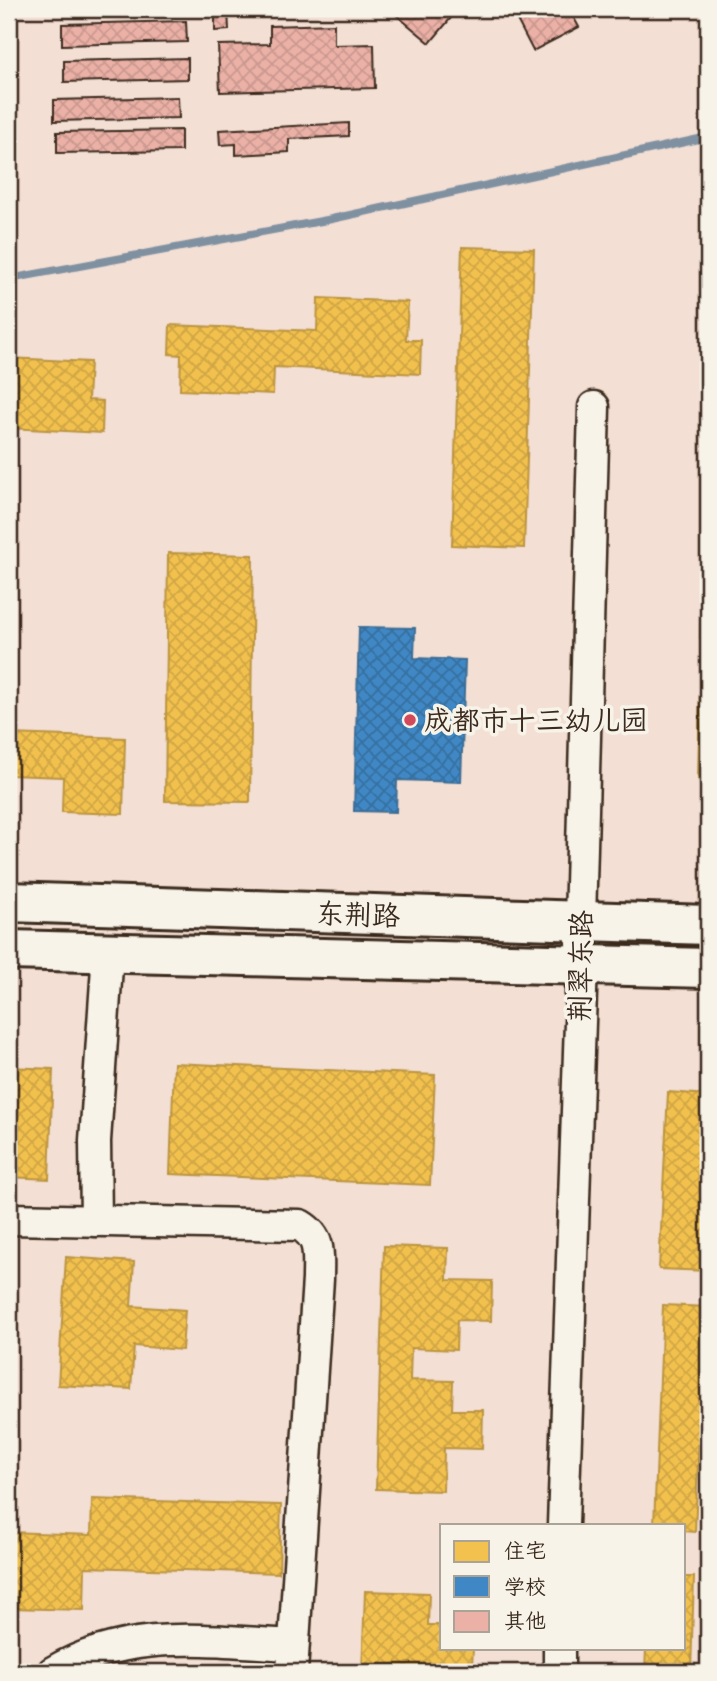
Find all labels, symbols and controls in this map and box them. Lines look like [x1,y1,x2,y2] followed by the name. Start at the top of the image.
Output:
[424,703,648,738] place label: 成都市十三幼儿园
[402,712,418,728] marker: 成都市十三幼儿园
[315,896,401,933] street label: 东荆路
[562,910,599,1022] street label: 荆翠东路
[440,1524,686,1650] legend
[504,1538,546,1564] text: 住宅
[504,1574,546,1600] text: 学校
[504,1608,546,1634] text: 其他

